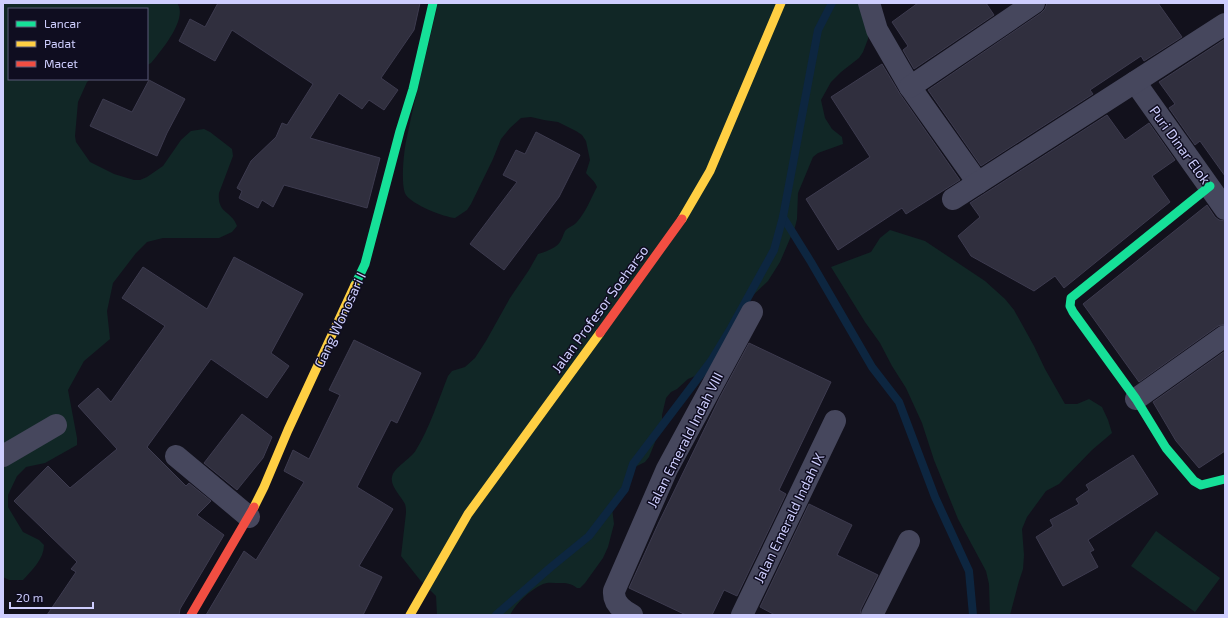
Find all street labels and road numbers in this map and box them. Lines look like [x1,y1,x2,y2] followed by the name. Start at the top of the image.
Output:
[1146,102,1214,187] street label: Puri Dinar Elok
[548,242,652,376] street label: Jalan Profesor Soeharso
[310,269,369,370] street label: Gang Wonosari I
[643,369,726,510] street label: Jalan Emerald Indah VIII
[750,450,828,586] street label: Jalan Emerald Indah IX

